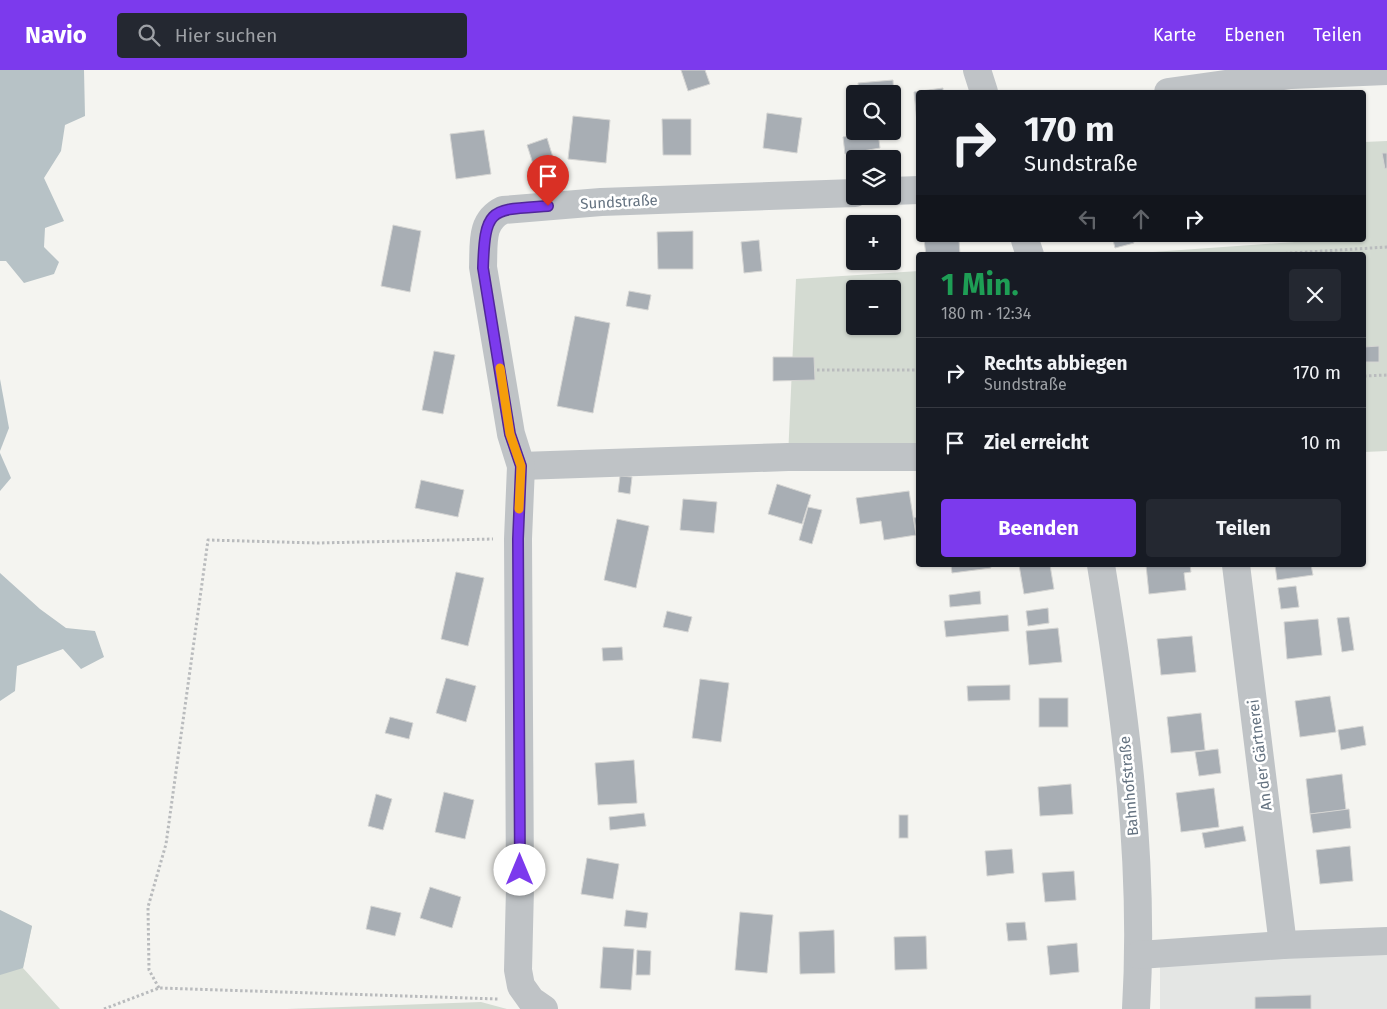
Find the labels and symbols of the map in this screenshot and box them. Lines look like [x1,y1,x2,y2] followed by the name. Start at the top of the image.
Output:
[527,155,569,206] pin
[580,191,658,213] street label: Sundstraße
[1244,698,1276,812] street label: An der Gärtnerei
[1116,735,1142,837] street label: Bahnhofstraße
[493,843,545,895] position arrow

